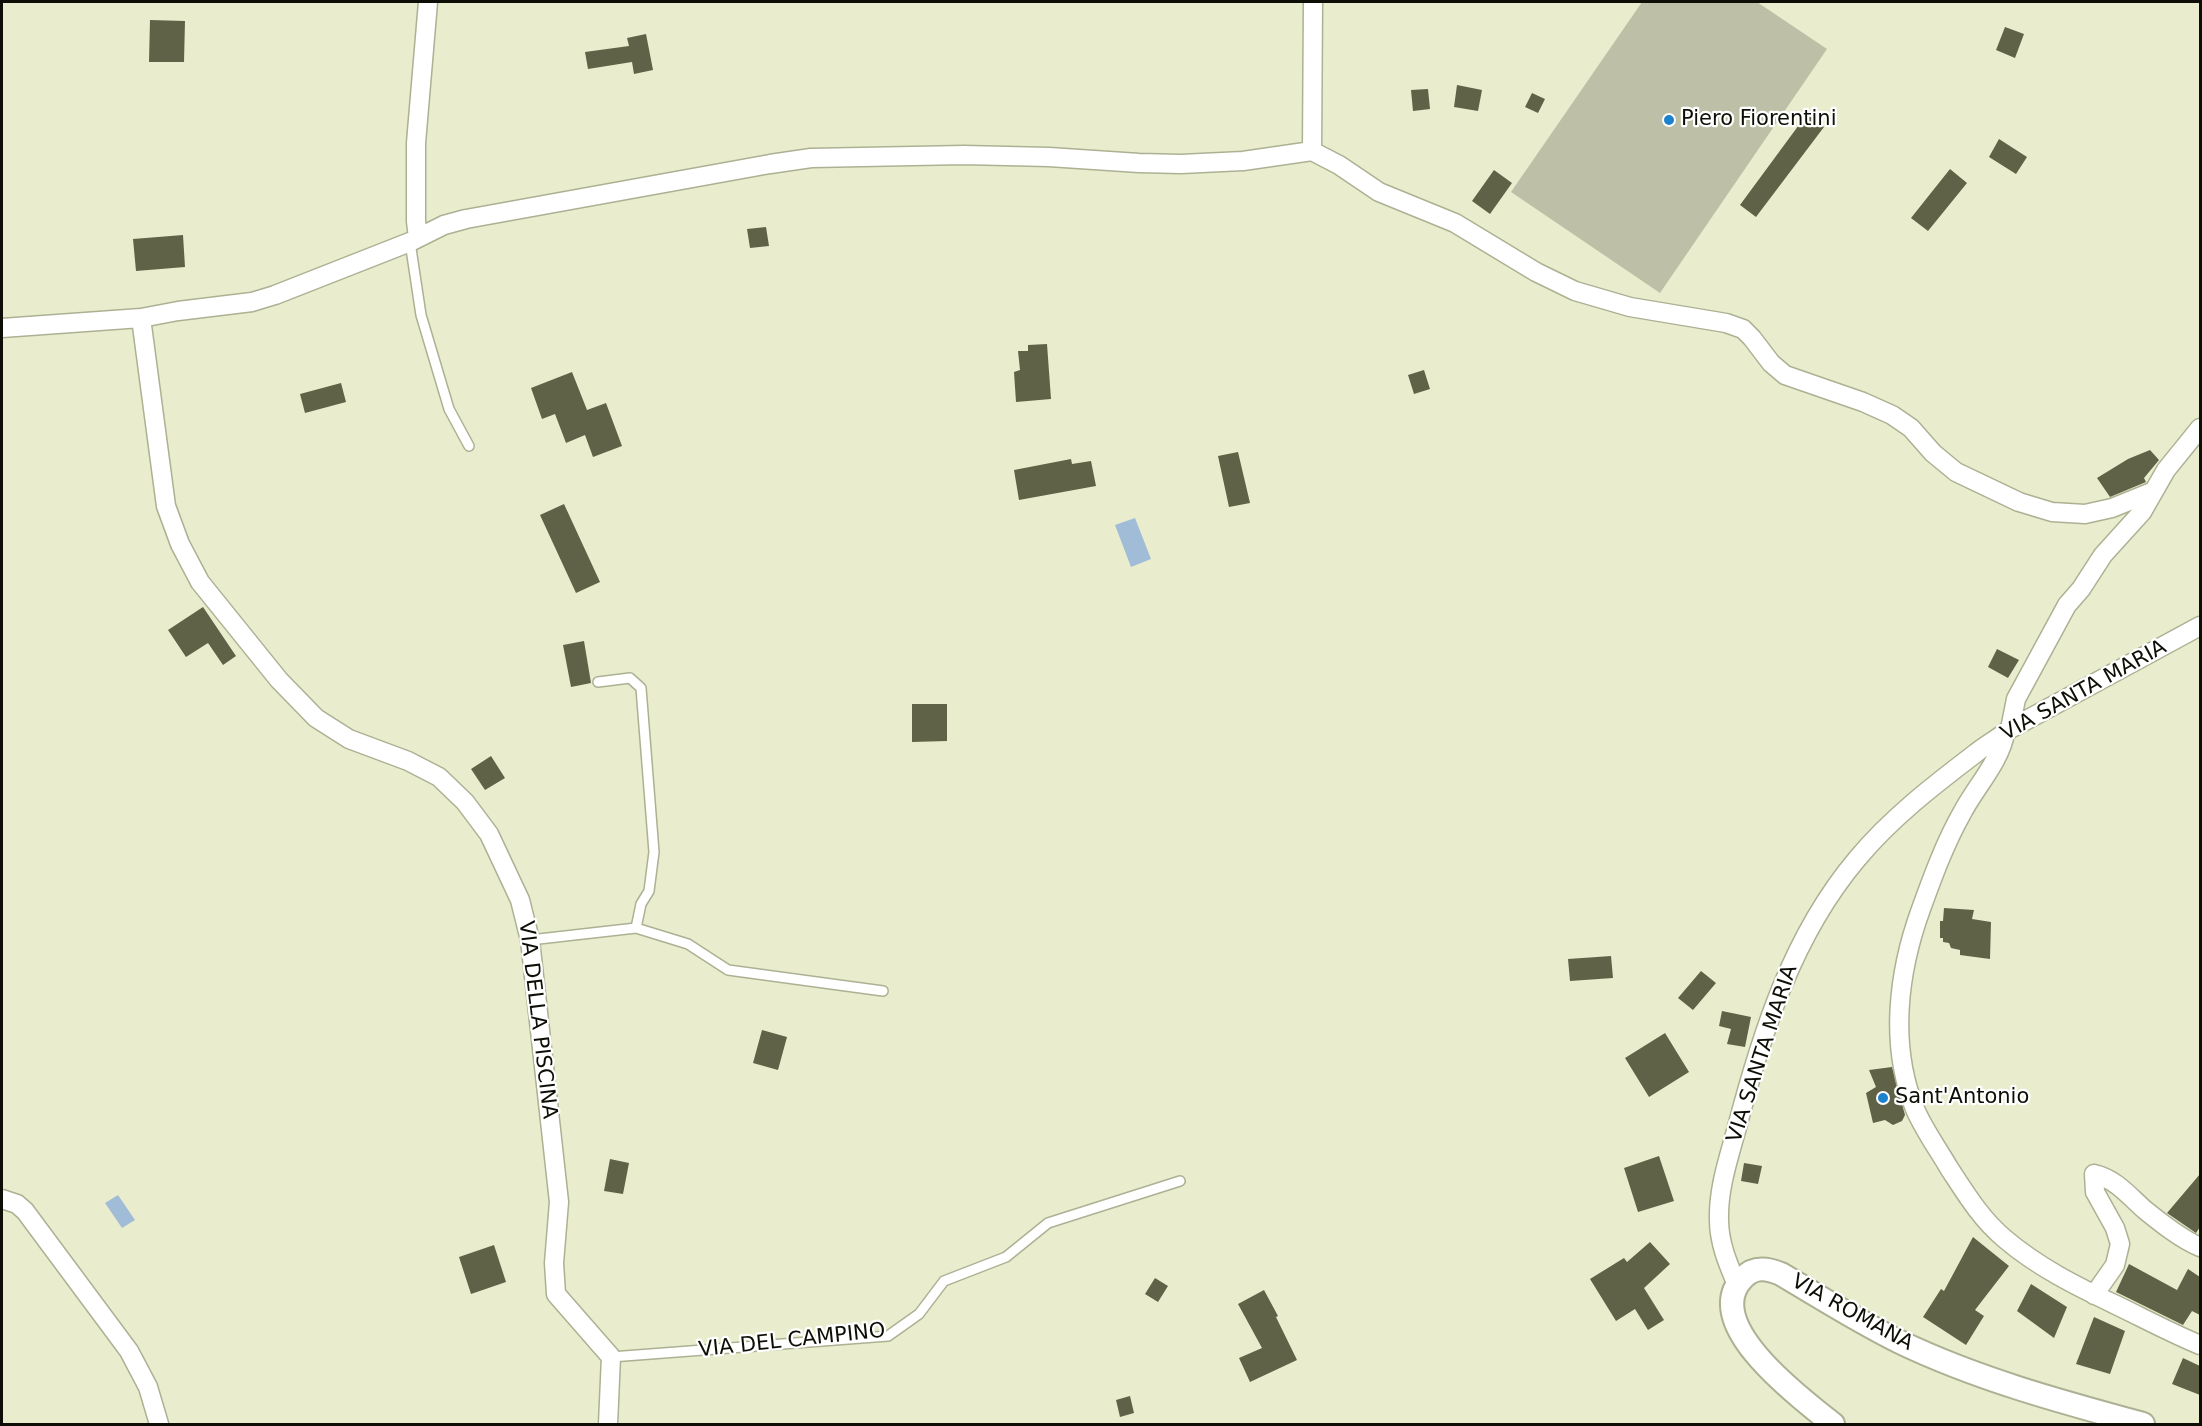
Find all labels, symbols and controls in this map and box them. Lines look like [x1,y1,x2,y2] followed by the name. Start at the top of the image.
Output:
[1681,107,1837,133] place label: Piero Fiorentini
[1662,113,1676,127] marker: Piero Fiorentini
[1997,635,2171,747] street label: VIA SANTA MARIA
[512,920,562,1120] street label: VIA DELLA PISCINA
[1722,962,1804,1146] street label: VIA SANTA MARIA
[1895,1085,2029,1111] place label: Sant'Antonio
[1876,1091,1890,1105] marker: Sant'Antonio
[1787,1269,1917,1357] street label: VIA ROMANA
[697,1319,887,1363] street label: VIA DEL CAMPINO

